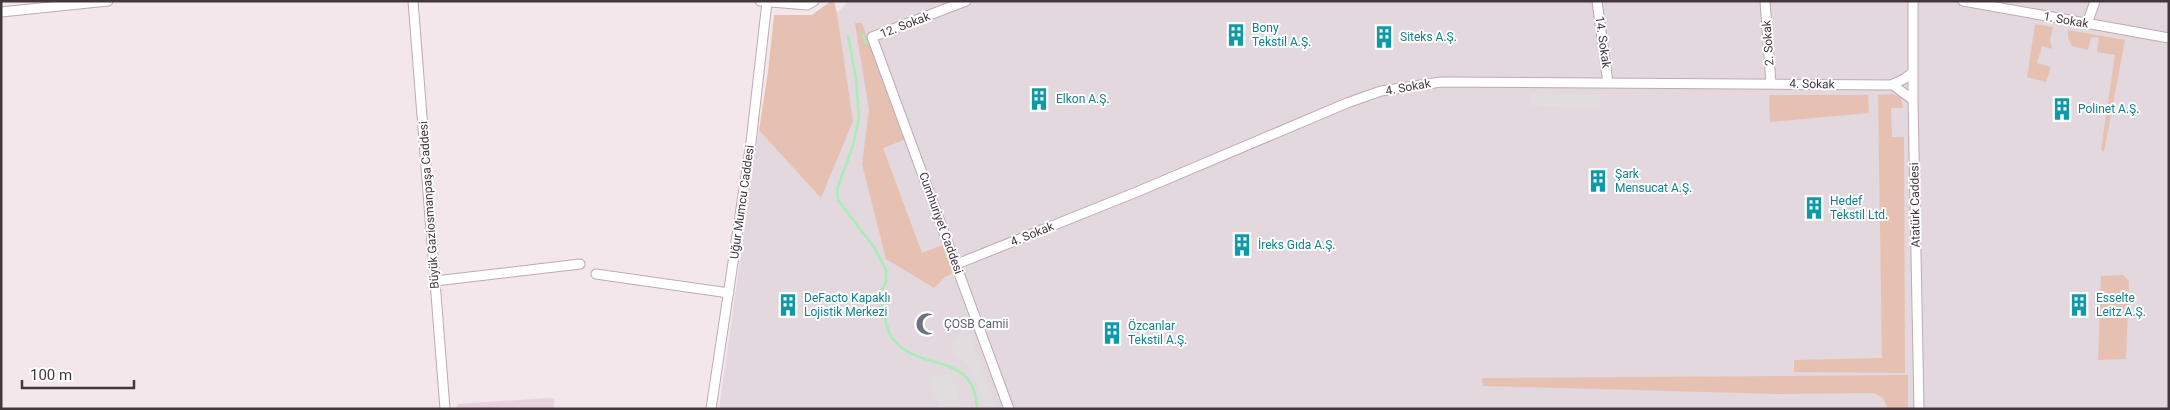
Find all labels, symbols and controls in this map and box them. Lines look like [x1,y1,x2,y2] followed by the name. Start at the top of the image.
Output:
[878,9,933,41] street label: 12. Sokak
[2042,9,2091,31] street label: 1. Sokak
[1592,15,1614,70] street label: 14. Sokak
[1759,19,1777,66] street label: 2. Sokak
[1252,21,1311,49] place label: Bony Tekstil A.Ş.
[1223,22,1249,48] building icon: Bony Tekstil A.Ş.
[1371,24,1397,50] building icon: Siteks A.Ş.
[1400,30,1457,44] place label: Siteks A.Ş.
[1384,76,1433,98] street label: 4. Sokak
[1789,77,1836,91] street label: 4. Sokak
[1026,86,1052,112] building icon: Elkon A.Ş.
[1056,92,1110,106] place label: Elkon A.Ş.
[2049,96,2075,122] building icon: Polinet A.Ş.
[2078,102,2139,116] place label: Polinet A.Ş.
[416,121,442,289] street label: Büyük Gaziosmanpaşa Caddesi
[727,144,757,260] street label: Uğur Mumcu Caddesi
[1907,162,1923,248] street label: Atatürk Caddesi
[1615,167,1692,195] place label: Şark Mensucat A.Ş.
[1585,168,1611,194] building icon: Şark Mensucat A.Ş.
[916,170,966,276] street label: Cumhuriyet Caddesi
[1830,194,1888,222] place label: Hedef Tekstil Ltd.
[1801,195,1827,221] building icon: Hedef Tekstil Ltd.
[1008,219,1057,249] street label: 4. Sokak
[1229,232,1255,258] building icon: İreks Gıda A.Ş.
[1258,237,1336,252] place label: İreks Gıda A.Ş.
[804,291,890,319] place label: DeFacto Kapaklı Lojistik Merkezi
[2096,291,2146,319] place label: Esselte Leitz A.Ş.
[775,292,801,318] building icon: DeFacto Kapaklı Lojistik Merkezi
[2066,292,2092,318] building icon: Esselte Leitz A.Ş.
[914,311,940,337] mosque icon: ÇOSB Camii
[944,317,1008,331] place label: ÇOSB Camii
[1128,318,1187,347] place label: Özcanlar Tekstil A.Ş.
[1099,320,1125,346] building icon: Özcanlar Tekstil A.Ş.
[22,358,135,390] scale bar
[30,366,72,384] text: 100 m

